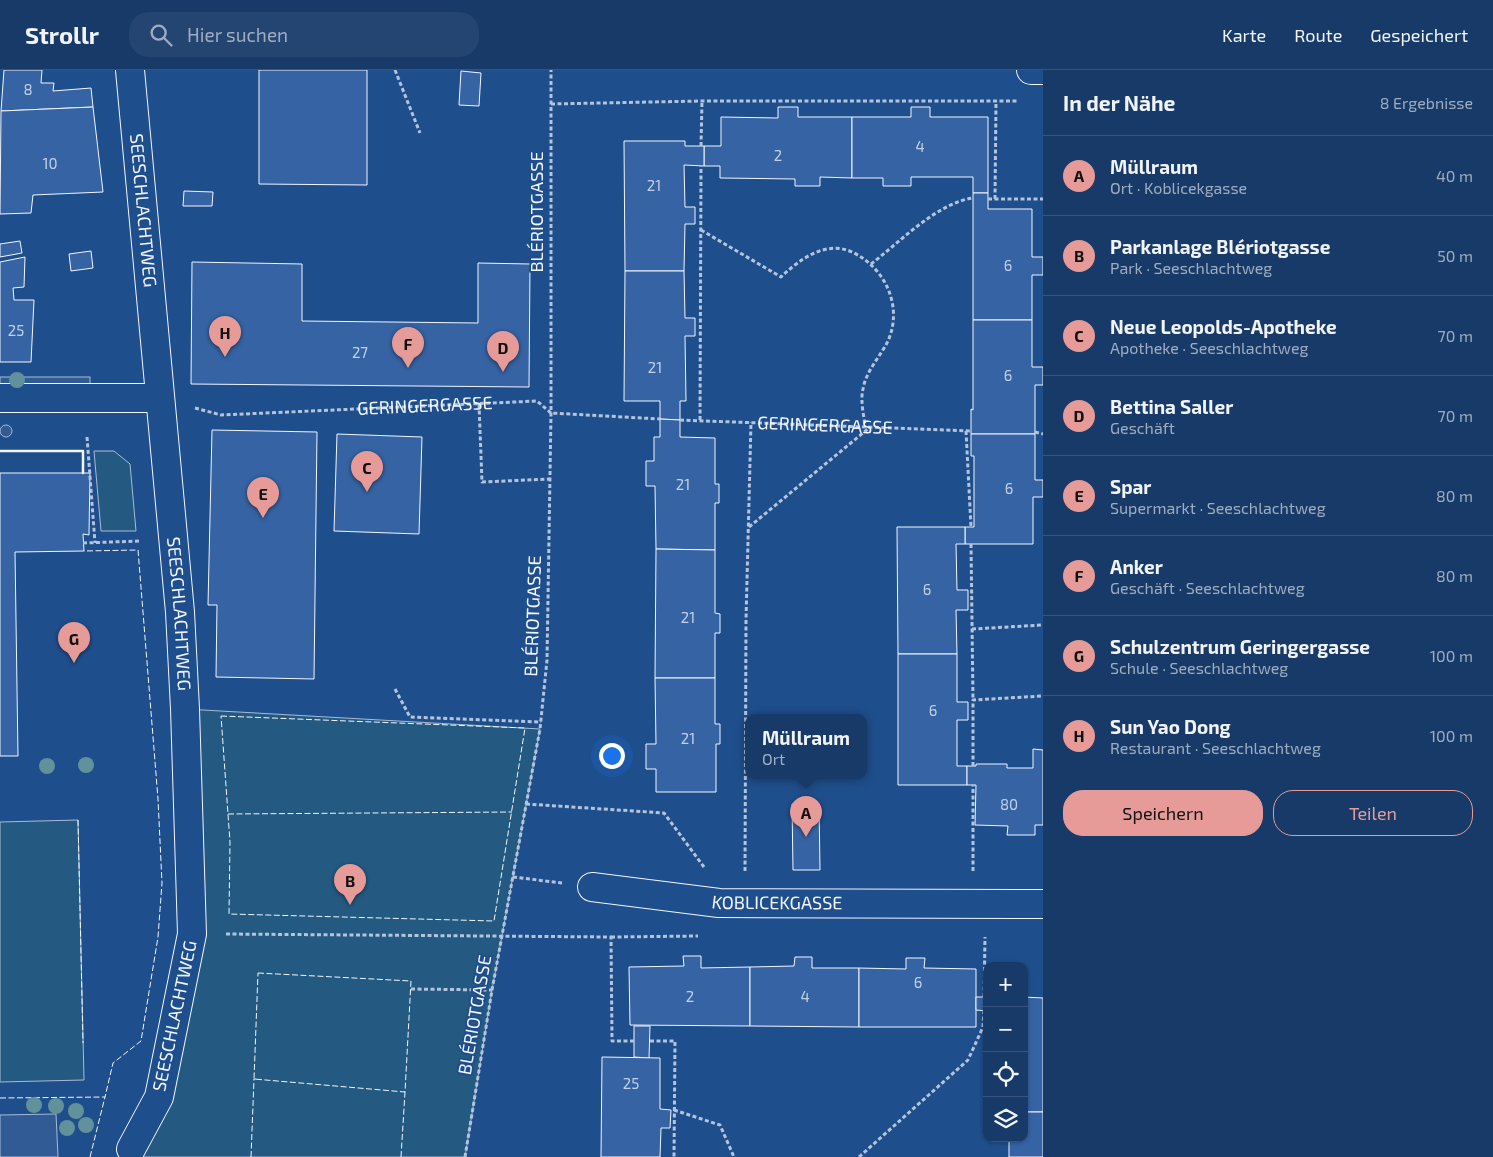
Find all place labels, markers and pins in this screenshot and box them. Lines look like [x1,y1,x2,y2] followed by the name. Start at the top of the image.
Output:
[209,316,241,357] pin: H
[392,327,424,368] pin: F
[487,331,519,372] pin: D
[351,451,383,492] pin: C
[247,477,279,518] pin: E
[58,622,90,663] pin: G
[790,796,822,837] pin: A
[334,864,366,905] pin: B

